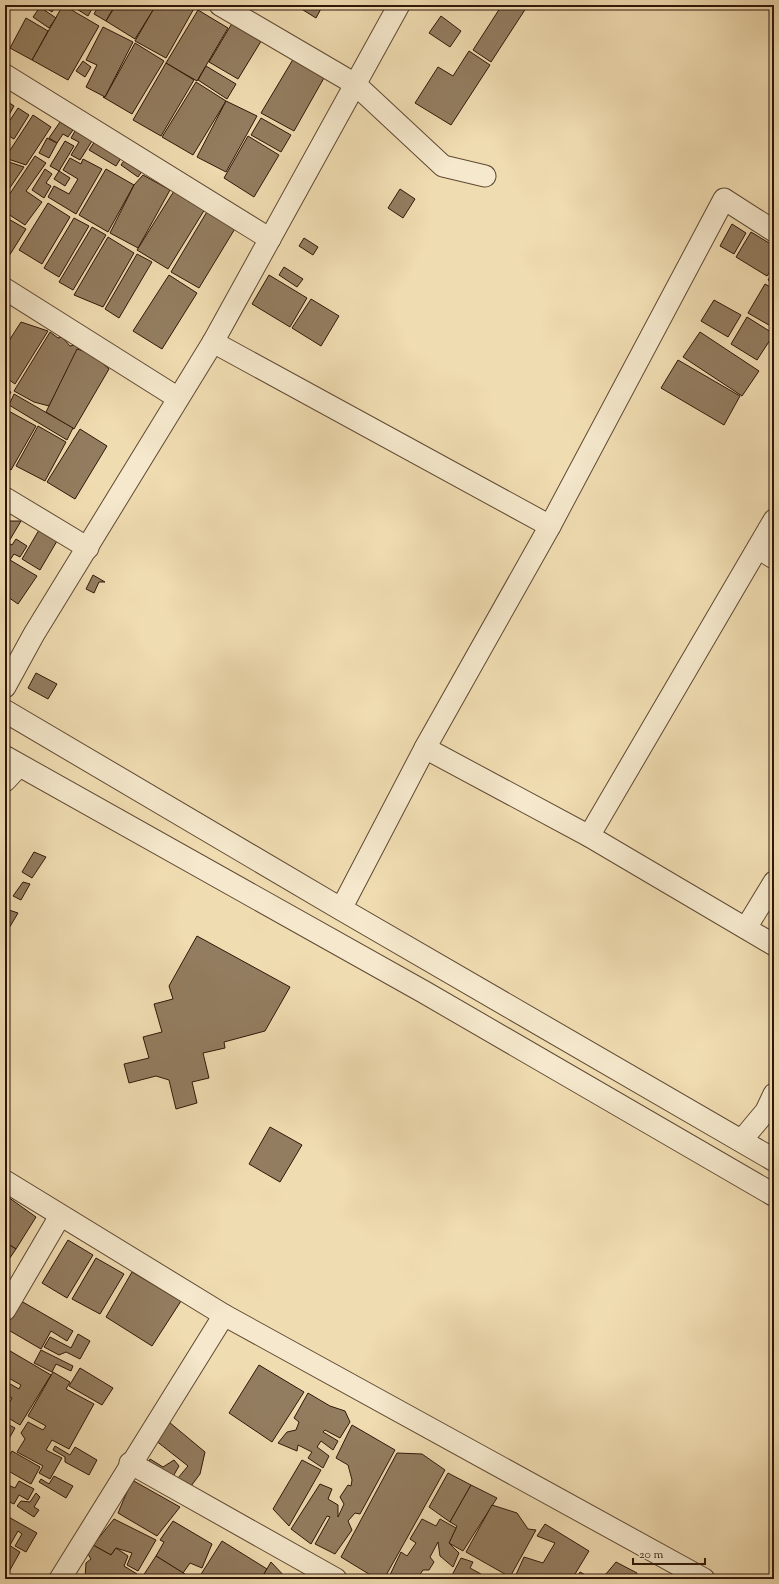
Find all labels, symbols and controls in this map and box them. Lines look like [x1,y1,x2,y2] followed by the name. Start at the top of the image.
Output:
[633,1540,705,1566] scale bar
[639,1546,664,1564] text: 20 m

